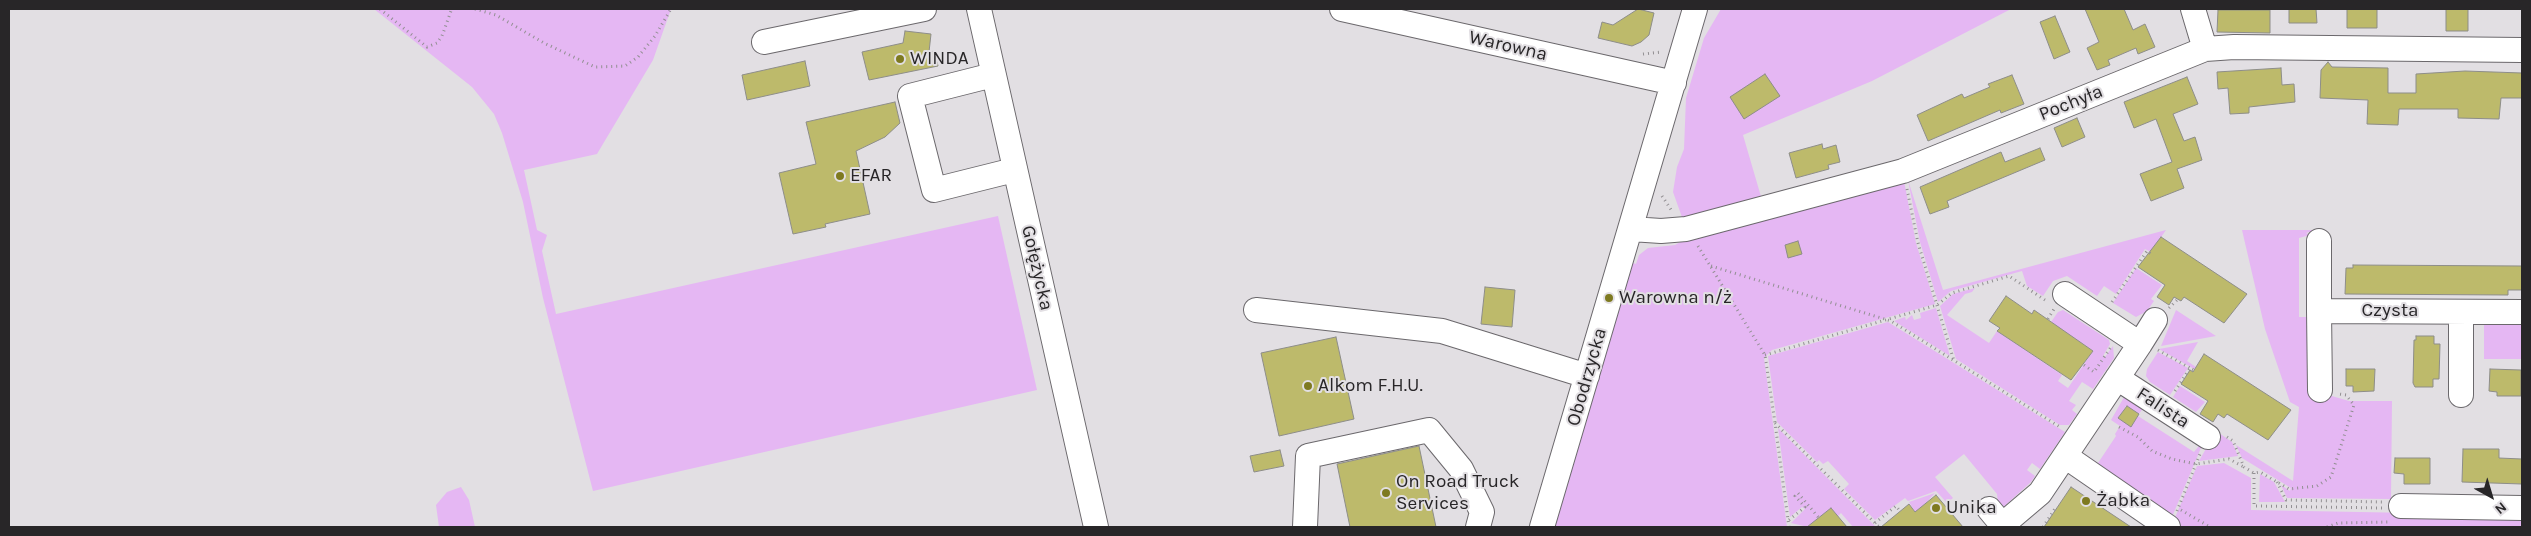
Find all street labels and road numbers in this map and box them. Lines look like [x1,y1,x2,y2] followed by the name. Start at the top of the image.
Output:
[1467,26,1549,66] street label: Warowna
[2036,80,2106,126] street label: Pochyła
[1016,223,1058,313] street label: Gołężycka
[2361,300,2419,322] street label: Czysta
[1562,325,1612,429] street label: Obodrzycka
[2132,383,2194,433] street label: Falista

